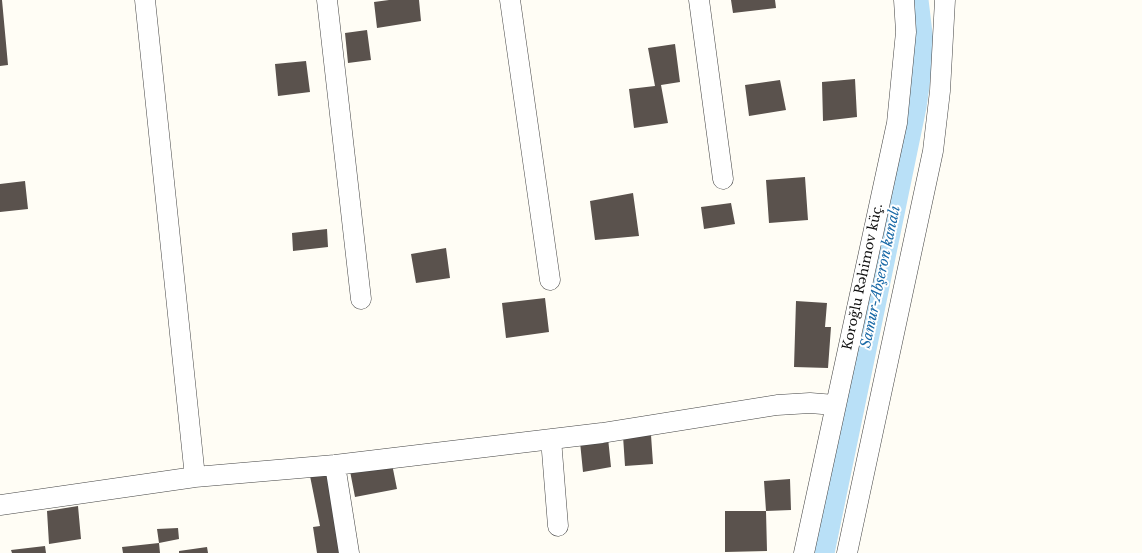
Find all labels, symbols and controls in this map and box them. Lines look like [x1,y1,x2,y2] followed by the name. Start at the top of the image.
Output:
[840,202,886,352] street label: Koroğlu Rəhimov küç.
[858,204,904,350] water label: Samur-Abşeron kanalı

